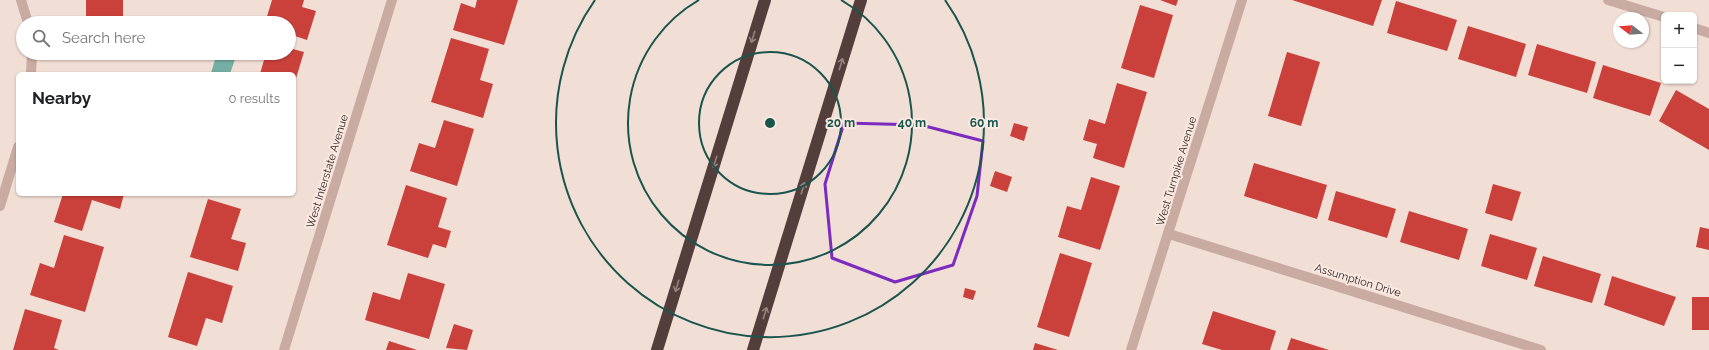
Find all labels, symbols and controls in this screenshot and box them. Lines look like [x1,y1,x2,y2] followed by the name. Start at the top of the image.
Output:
[1613,12,1649,48] north arrow
[1661,12,1697,84] map controls
[1661,12,1697,48] button: +
[16,16,296,60] search box
[30,27,52,49] icon: search
[62,29,145,47] text: Search here
[749,31,756,44] one-way arrow
[1661,48,1697,84] button: −
[838,58,845,71] one-way arrow
[32,88,91,108] text: Nearby
[229,91,280,106] text: 0 results
[304,112,351,230] street label: West Interstate Avenue
[1154,114,1199,227] street label: West Turnpike Avenue
[763,116,777,130] centre of rings
[827,116,855,130] text: 20 m
[898,116,926,130] text: 40 m
[970,116,998,130] text: 60 m
[711,155,718,168] one-way arrow
[800,182,807,195] one-way arrow
[1313,261,1403,300] street label: Assumption Drive
[673,279,680,292] one-way arrow
[762,306,769,319] one-way arrow

